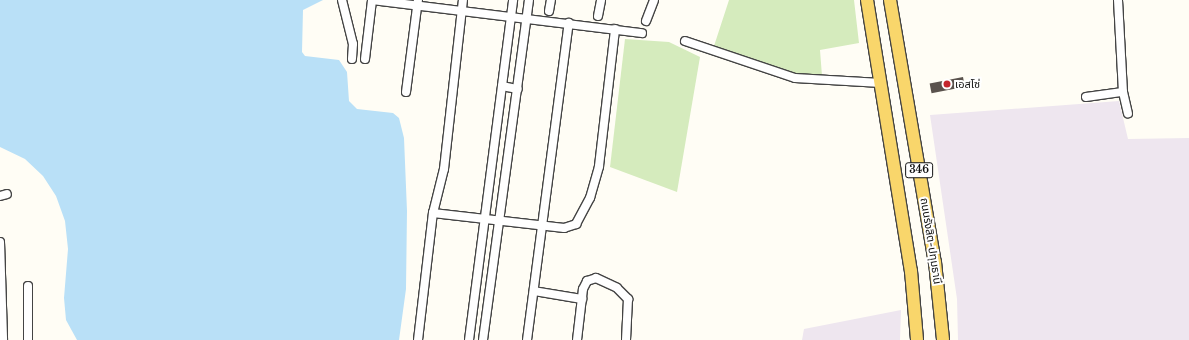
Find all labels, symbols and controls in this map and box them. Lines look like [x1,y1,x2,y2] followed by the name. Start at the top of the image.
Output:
[955,77,980,91] place label: เอสโซ่
[942,79,952,89] marker: เอสโซ่
[905,162,933,178] road number: 346
[918,197,944,285] street label: ถนนรังสิต-ปทุมธานี

